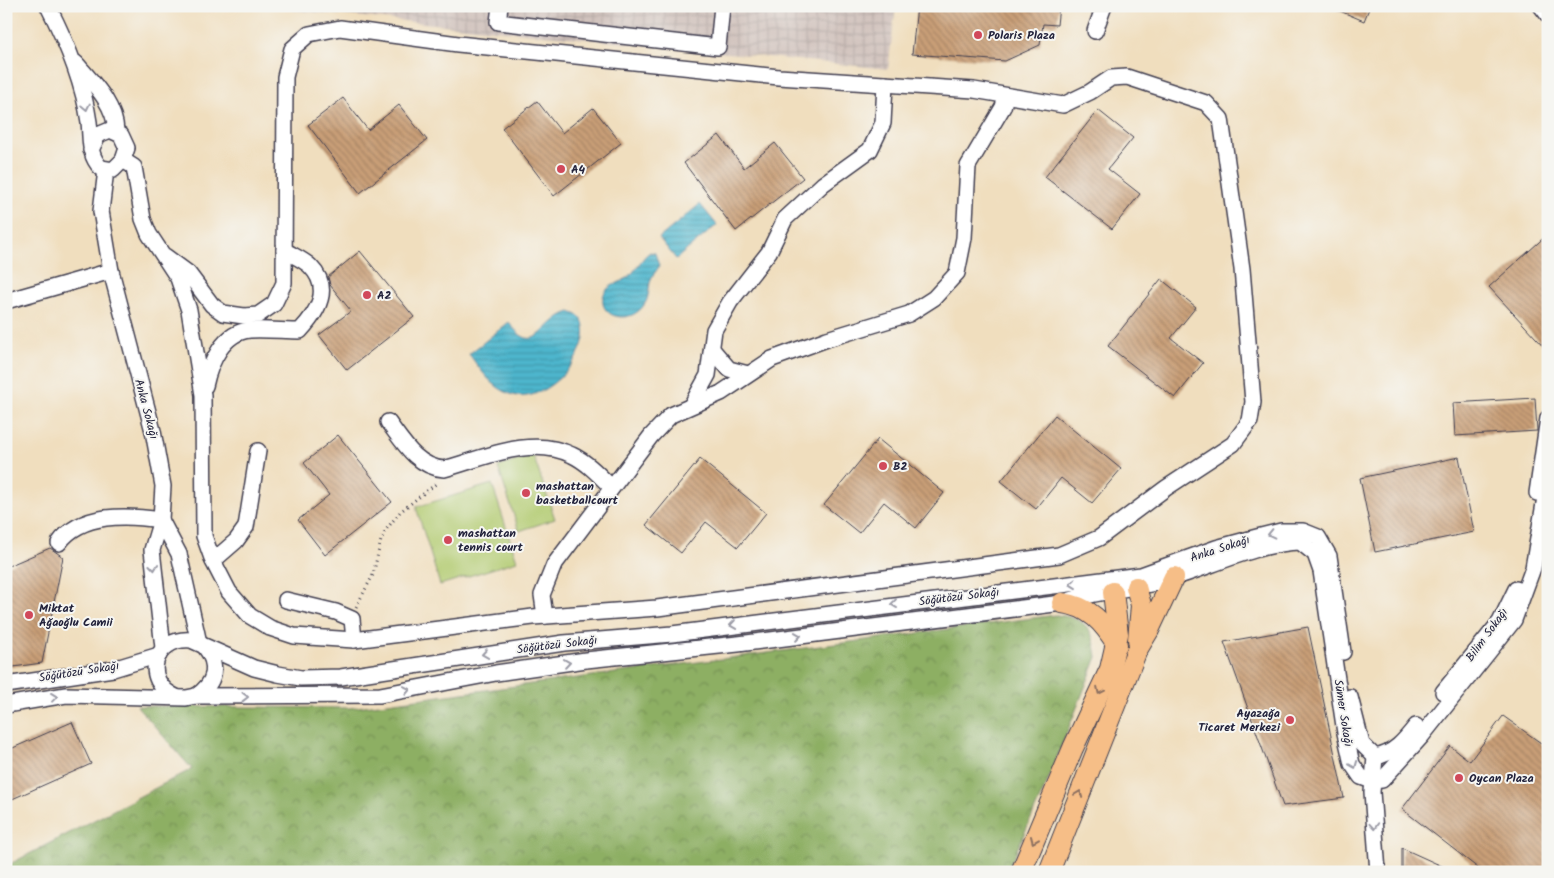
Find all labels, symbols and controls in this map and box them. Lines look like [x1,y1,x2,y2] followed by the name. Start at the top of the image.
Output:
[988,26,1055,45] place label: Polaris Plaza
[972,29,984,41] marker: Polaris Plaza
[80,103,91,111] one-way arrow
[571,160,586,179] place label: A4
[555,163,567,175] marker: A4
[377,286,392,305] place label: A2
[361,289,373,301] marker: A2
[129,377,163,441] street label: Anka Sokağı
[893,457,907,476] place label: B2
[877,460,889,472] marker: B2
[536,477,619,510] place label: mashattan basketballcourt
[520,487,532,499] marker: mashattan basketballcourt
[458,524,523,557] place label: mashattan tennis court
[1267,528,1275,539] one-way arrow
[1188,530,1252,568] street label: Anka Sokağı
[442,534,454,546] marker: mashattan tennis court
[148,563,159,571] one-way arrow
[1069,578,1077,589] one-way arrow
[918,583,1000,611] street label: Söğütözü Sokağı
[890,598,898,609] one-way arrow
[39,599,114,632] place label: Miktat Ağaoğlu Camii
[1461,604,1513,666] street label: Bilim Sokağı
[23,609,35,621] marker: Miktat Ağaoğlu Camii
[729,620,738,630] one-way arrow
[516,631,598,659] street label: Söğütözü Sokağı
[794,632,803,642] one-way arrow
[481,649,489,659] one-way arrow
[38,656,120,688] street label: Söğütözü Sokağı
[564,658,572,669] one-way arrow
[1328,678,1358,748] street label: Sümer Sokağı
[403,685,411,695] one-way arrow
[1095,686,1106,695] one-way arrow
[50,692,59,702] one-way arrow
[242,692,249,702] one-way arrow
[1198,704,1281,737] place label: Ayazağa Ticaret Merkezi
[1284,714,1296,726] marker: Ayazağa Ticaret Merkezi
[1348,760,1358,769] one-way arrow
[1469,769,1534,788] place label: Oycan Plaza
[1453,772,1465,784] marker: Oycan Plaza
[1073,790,1083,798] one-way arrow
[1369,823,1380,831] one-way arrow
[1030,835,1041,844] one-way arrow

